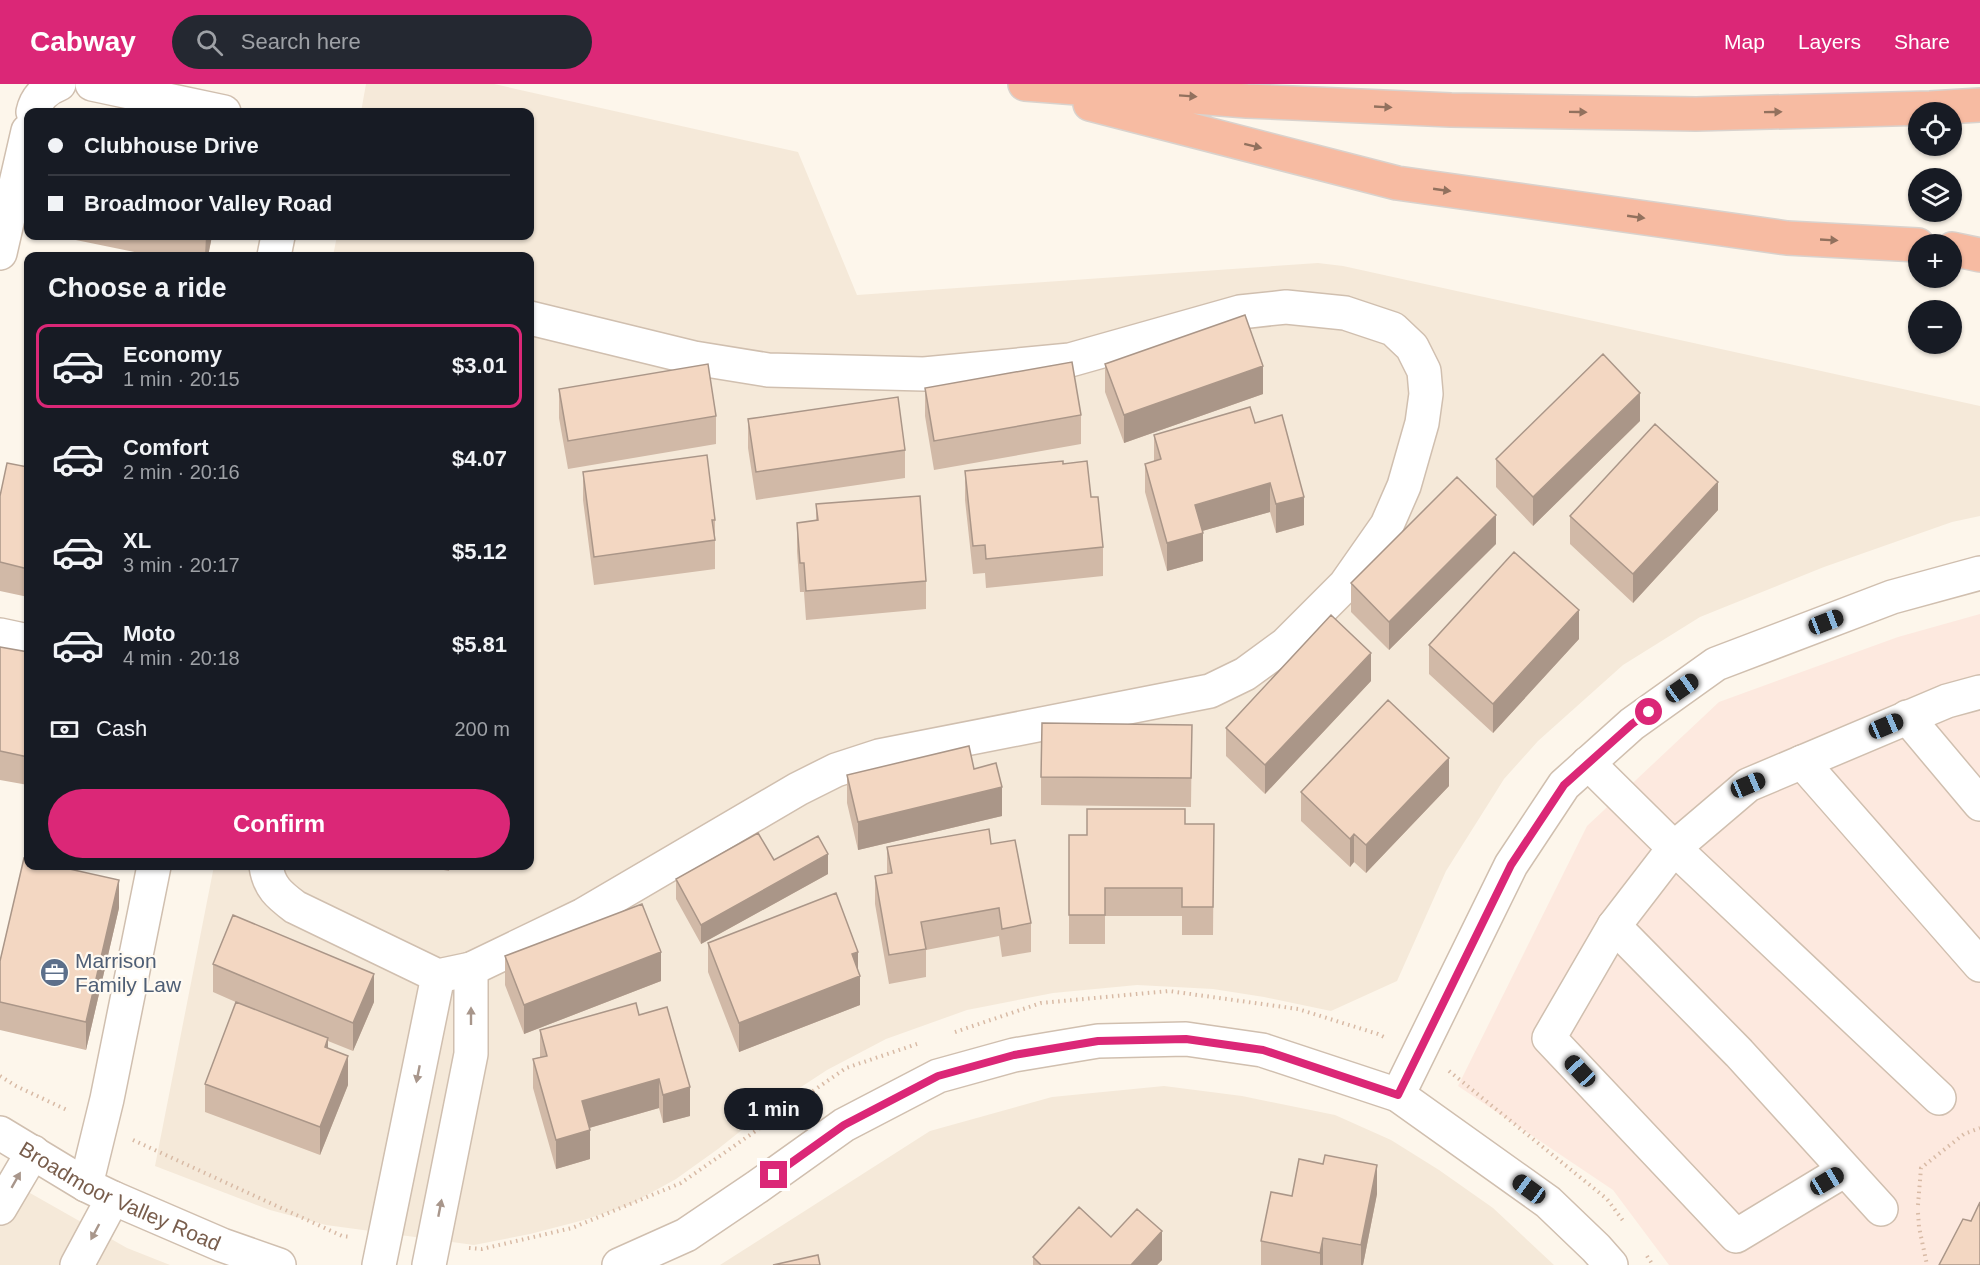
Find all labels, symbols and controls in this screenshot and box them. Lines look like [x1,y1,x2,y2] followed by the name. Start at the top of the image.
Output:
[172,15,592,69] search box
[30,26,136,57] text: Cabway
[193,26,226,59] icon: search
[241,29,361,54] text: Search here
[1724,30,1765,53] text: Map
[1798,30,1861,53] text: Layers
[1894,30,1950,53] text: Share
[1179,91,1198,101] one-way arrow
[1908,102,1962,354] map controls
[1908,102,1962,156] button: locate
[1373,103,1392,112] one-way arrow
[1568,108,1587,117] one-way arrow
[1763,108,1782,117] one-way arrow
[84,133,259,158] text: Clubhouse Drive
[1244,142,1262,151] one-way arrow
[1908,168,1962,222] button: layers
[1433,185,1452,194] one-way arrow
[84,191,332,216] text: Broadmoor Valley Road
[1626,212,1645,221] one-way arrow
[1908,234,1962,288] button: +
[1820,235,1839,244] one-way arrow
[48,273,227,303] text: Choose a ride
[1908,300,1962,354] button: −
[51,339,105,393] icon: car
[123,342,222,367] text: Economy
[452,353,507,378] text: $3.01
[123,368,240,390] text: 1 min · 20:15
[51,432,105,486] icon: car
[123,435,209,460] text: Comfort
[452,446,507,471] text: $4.07
[123,461,240,483] text: 2 min · 20:16
[51,525,105,579] icon: car
[123,528,151,553] text: XL
[452,539,507,564] text: $5.12
[123,554,240,576] text: 3 min · 20:17
[1806,607,1846,637] car
[51,618,105,672] icon: car
[123,621,176,646] text: Moto
[452,632,507,657] text: $5.81
[123,647,240,669] text: 4 min · 20:18
[1662,670,1702,706] car
[1635,698,1662,725] route start
[1866,711,1906,741] car
[48,713,81,746] icon: cash
[96,716,147,741] text: Cash
[454,718,510,740] text: 200 m
[1728,770,1768,800] car
[48,789,510,858] button: Confirm
[75,949,182,996] place label: Marrison Family Law
[38,956,70,988] office icon: Marrison Family Law
[466,1006,476,1025] one-way arrow
[1561,1052,1599,1090] car
[413,1065,422,1084] one-way arrow
[724,1088,824,1130] callout: 1 min
[747,1098,800,1120] text: 1 min
[16,1136,224,1255] street label: Broadmoor Valley Road
[760,1161,787,1188] route end
[1807,1164,1847,1198] car
[11,1171,21,1188] one-way arrow
[1509,1171,1549,1207] car
[436,1198,445,1217] one-way arrow
[90,1223,100,1240] one-way arrow

